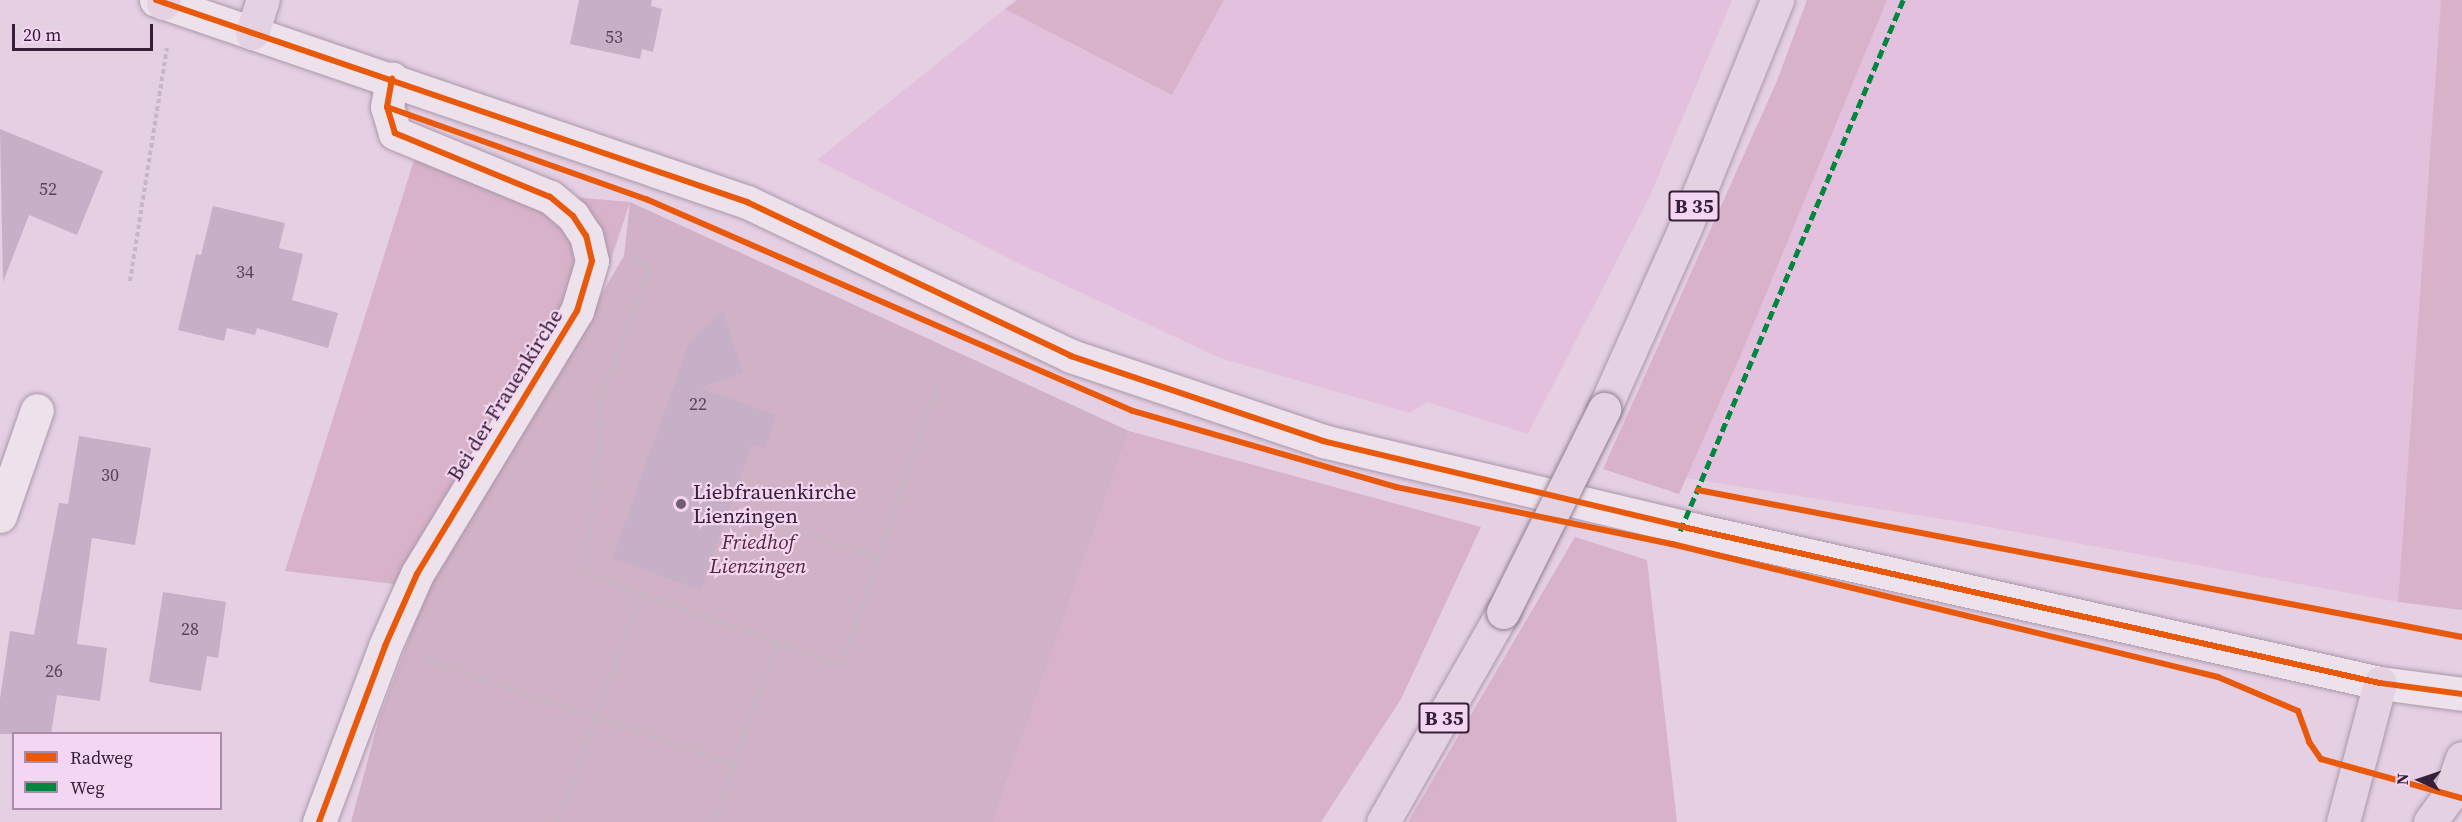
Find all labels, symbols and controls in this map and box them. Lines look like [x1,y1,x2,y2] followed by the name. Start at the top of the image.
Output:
[15,12,156,50] scale bar
[23,22,61,47] text: 20 m
[605,26,623,48] house number: 53
[39,178,57,200] house number: 52
[1668,189,1720,223] road number: B 35
[236,261,254,283] house number: 34
[442,304,568,486] street label: Bei der Frauenkirche
[689,393,707,415] house number: 22
[101,464,119,486] house number: 30
[693,479,856,529] place label: Liebfrauenkirche Lienzingen
[674,497,688,511] marker: Liebfrauenkirche Lienzingen
[710,529,806,579] park label: Friedhof Lienzingen
[181,618,199,640] house number: 28
[45,660,63,682] house number: 26
[1418,701,1470,735] road number: B 35
[12,732,222,810] legend
[70,745,133,770] text: Radweg
[2390,750,2450,810] north arrow
[2391,773,2413,785] text: N
[70,775,105,800] text: Weg

